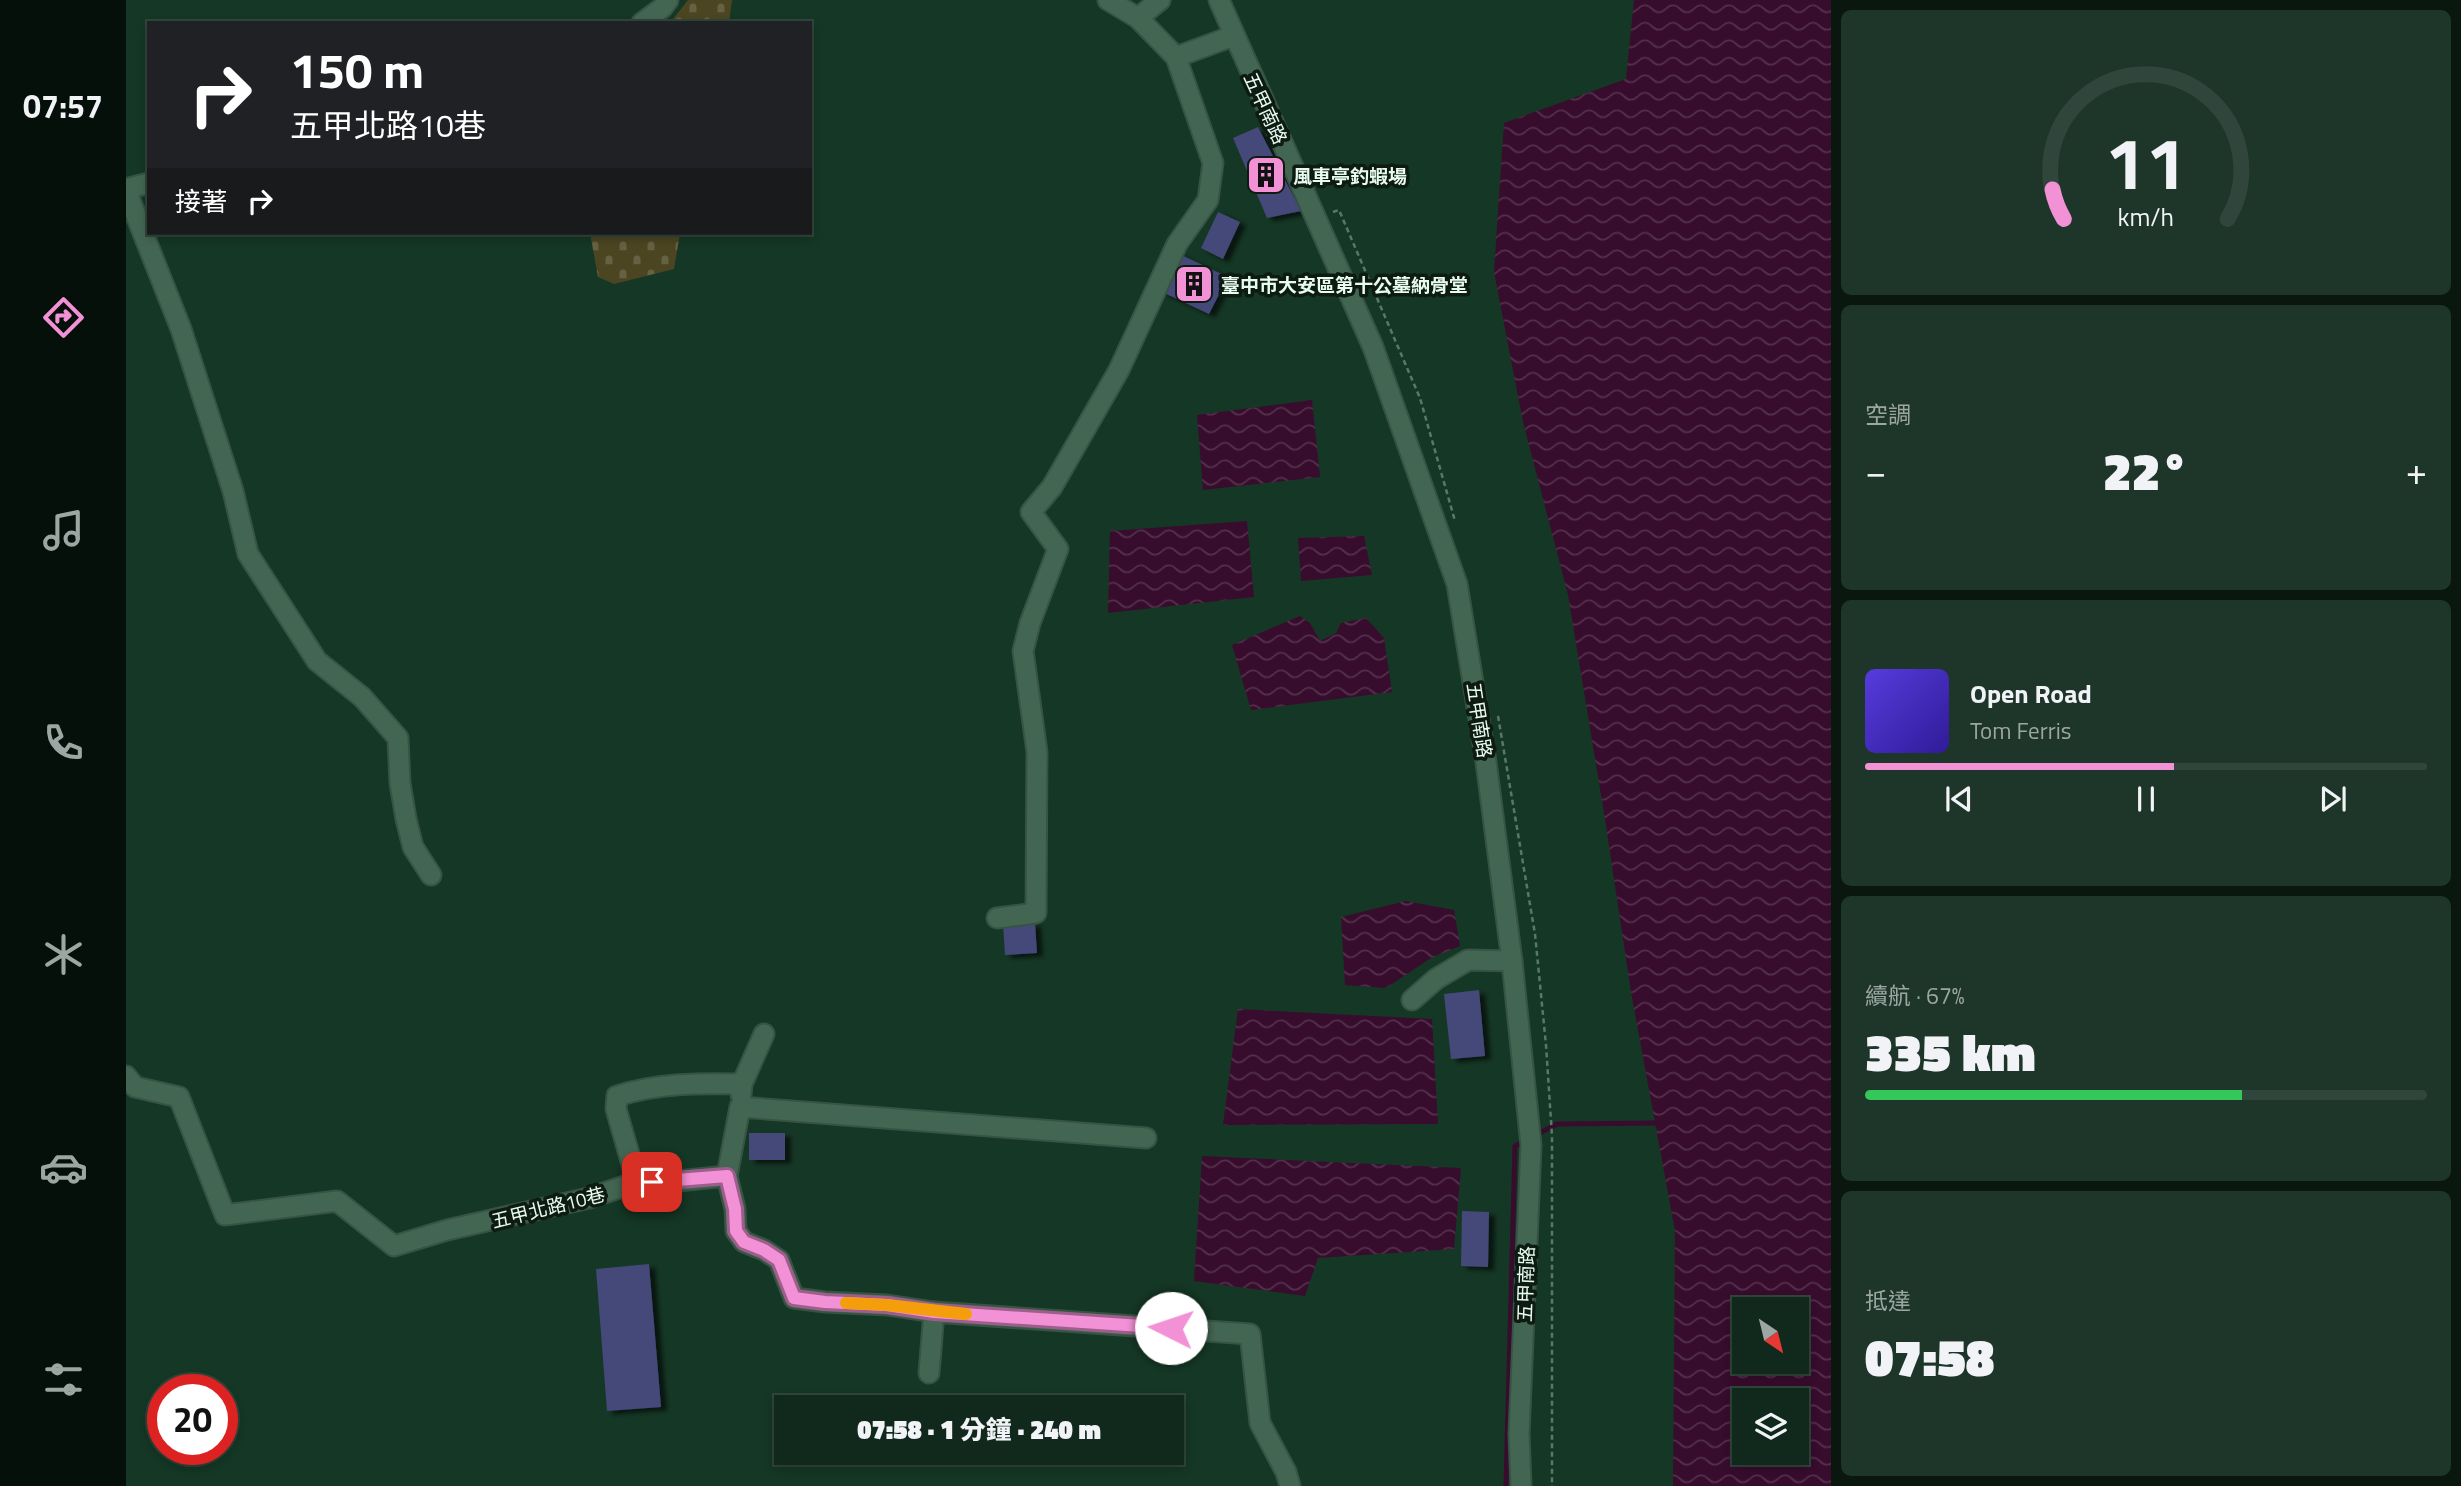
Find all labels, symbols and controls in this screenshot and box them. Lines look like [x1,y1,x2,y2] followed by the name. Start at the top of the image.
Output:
[290,32,424,107] text: 150 m
[175,49,266,140] icon: right
[1237,67,1295,149] street label: 五甲南路
[23,82,103,130] text: 07:57
[290,101,486,149] text: 五甲北路10巷
[2105,107,2187,217] text: 11
[1245,154,1287,196] building icon: 風車亭釣蝦場
[1293,161,1407,190] place label: 風車亭釣蝦場
[175,182,227,221] text: 接著
[241,182,279,220] icon: right
[2118,197,2174,235] text: km/h
[1173,263,1215,305] building icon: 臺中市大安區第十公墓納骨堂
[1221,270,1468,299] place label: 臺中市大安區第十公墓納骨堂
[39,293,88,342] icon: directions
[1865,397,1911,432] text: 空調
[2103,431,2189,510] text: 22°
[1865,442,1886,500] text: −
[2406,442,2427,500] text: +
[39,506,88,555] icon: music
[1970,674,2092,713] text: Open Road
[1460,680,1500,760] street label: 五甲南路
[1970,713,2071,748] text: Tom Ferris
[39,718,88,767] icon: phone
[1940,780,1978,818] icon: previous
[2127,780,2165,818] icon: pause
[2314,780,2352,818] icon: next
[39,930,88,979] icon: climate
[1865,978,1965,1013] text: 續航 · 67%
[1865,1012,2036,1091] text: 335 km
[39,1143,88,1192] icon: car
[622,1152,682,1212] pin
[633,1163,671,1201] icon: arrive
[488,1179,608,1235] street label: 五甲北路10巷
[1509,1246,1541,1322] street label: 五甲南路
[1865,1283,1911,1318] text: 抵達
[1134,1291,1208,1365] position arrow
[1732,1297,1810,1374] north arrow
[1732,1297,1809,1465] map controls
[1865,1317,1994,1396] text: 07:58
[39,1355,88,1404] icon: filters
[147,1374,238,1465] speed limit sign: 20
[1732,1388,1809,1465] button: layers
[857,1410,1101,1449] text: 07:58 · 1 分鐘 · 240 m

